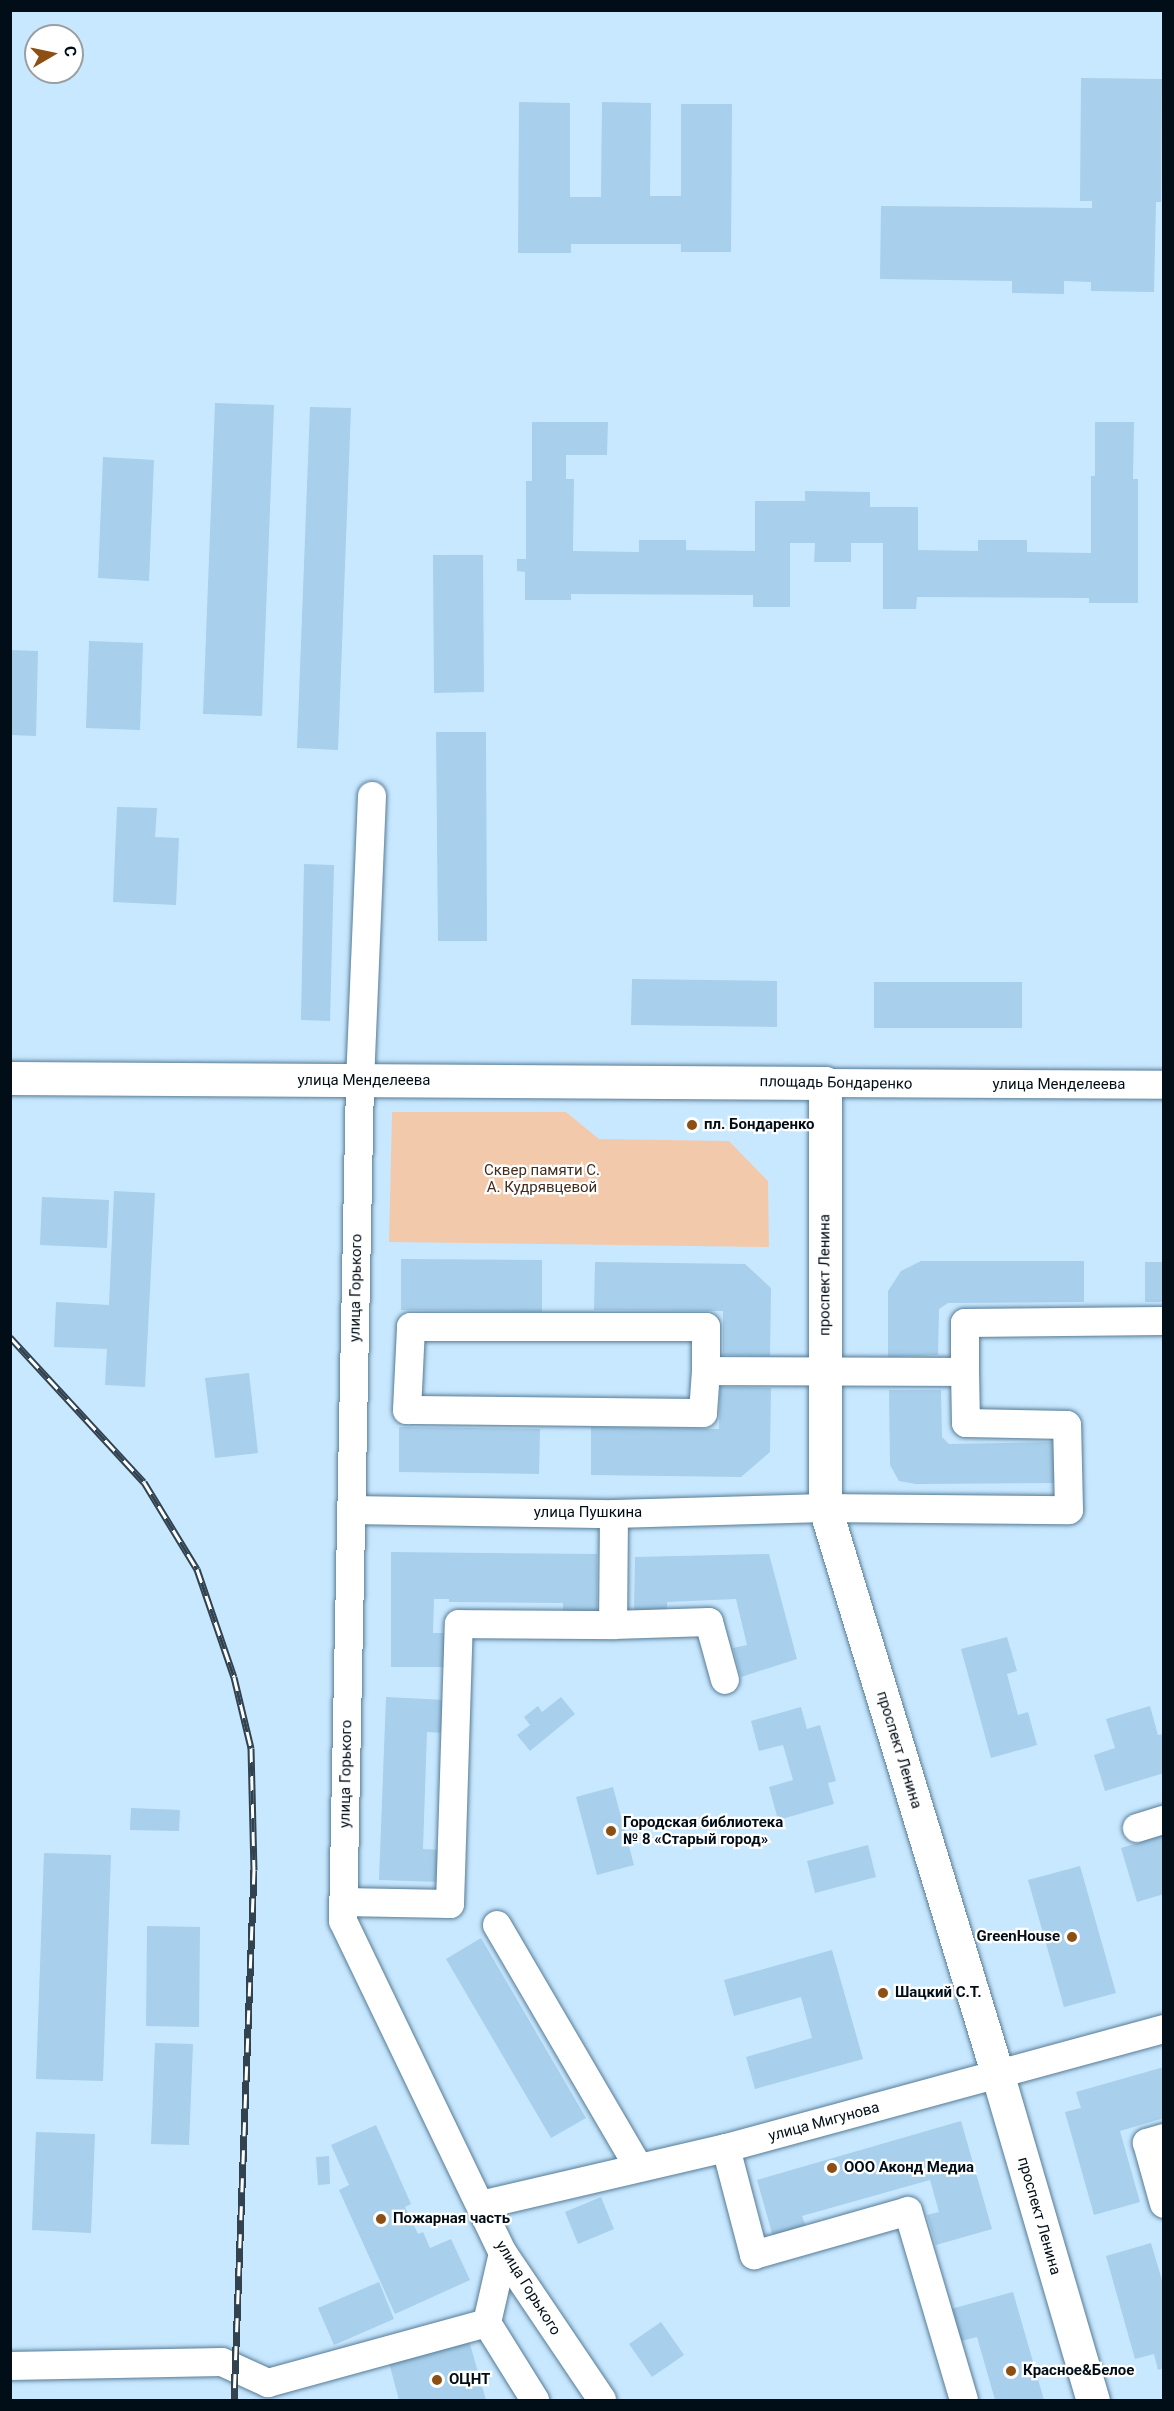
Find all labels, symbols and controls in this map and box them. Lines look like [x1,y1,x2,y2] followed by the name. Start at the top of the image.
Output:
[24,24,84,84] north arrow
[60,45,80,58] text: С
[298,1072,430,1090] street label: улица Менделеева
[759,1073,913,1093] street label: площадь Бондаренко
[993,1076,1125,1094] street label: улица Менделеева
[704,1116,815,1134] place label: пл. Бондаренко
[685,1118,699,1132] marker: пл. Бондаренко
[484,1161,600,1196] park label: Сквер памяти С. А. Кудрявцевой
[816,1214,834,1336] street label: проспект Ленина
[346,1234,366,1342] street label: улица Горького
[534,1504,642,1522] street label: улица Пушкина
[873,1689,925,1811] street label: проспект Ленина
[336,1720,356,1828] street label: улица Горького
[623,1813,783,1848] place label: Городская библиотека № 8 «Старый город»
[604,1824,618,1838] marker: Городская библиотека № 8 «Старый город»
[977,1928,1060,1946] place label: GreenHouse
[1065,1930,1079,1944] marker: GreenHouse
[895,1984,982,2002] place label: Шацкий С.Т.
[876,1986,890,2000] marker: Шацкий С.Т.
[767,2099,881,2145] street label: улица Мигунова
[1014,2155,1064,2277] street label: проспект Ленина
[844,2159,974,2177] place label: ООО Аконд Медиа
[825,2161,839,2175] marker: ООО Аконд Медиа
[393,2210,510,2228] place label: Пожарная часть
[374,2212,388,2226] marker: Пожарная часть
[492,2237,564,2339] street label: улица Горького
[1023,2362,1134,2380] place label: Красное&Белое
[1004,2364,1018,2378] marker: Красное&Белое
[449,2371,490,2389] place label: ОЦНТ
[430,2373,444,2387] marker: ОЦНТ

